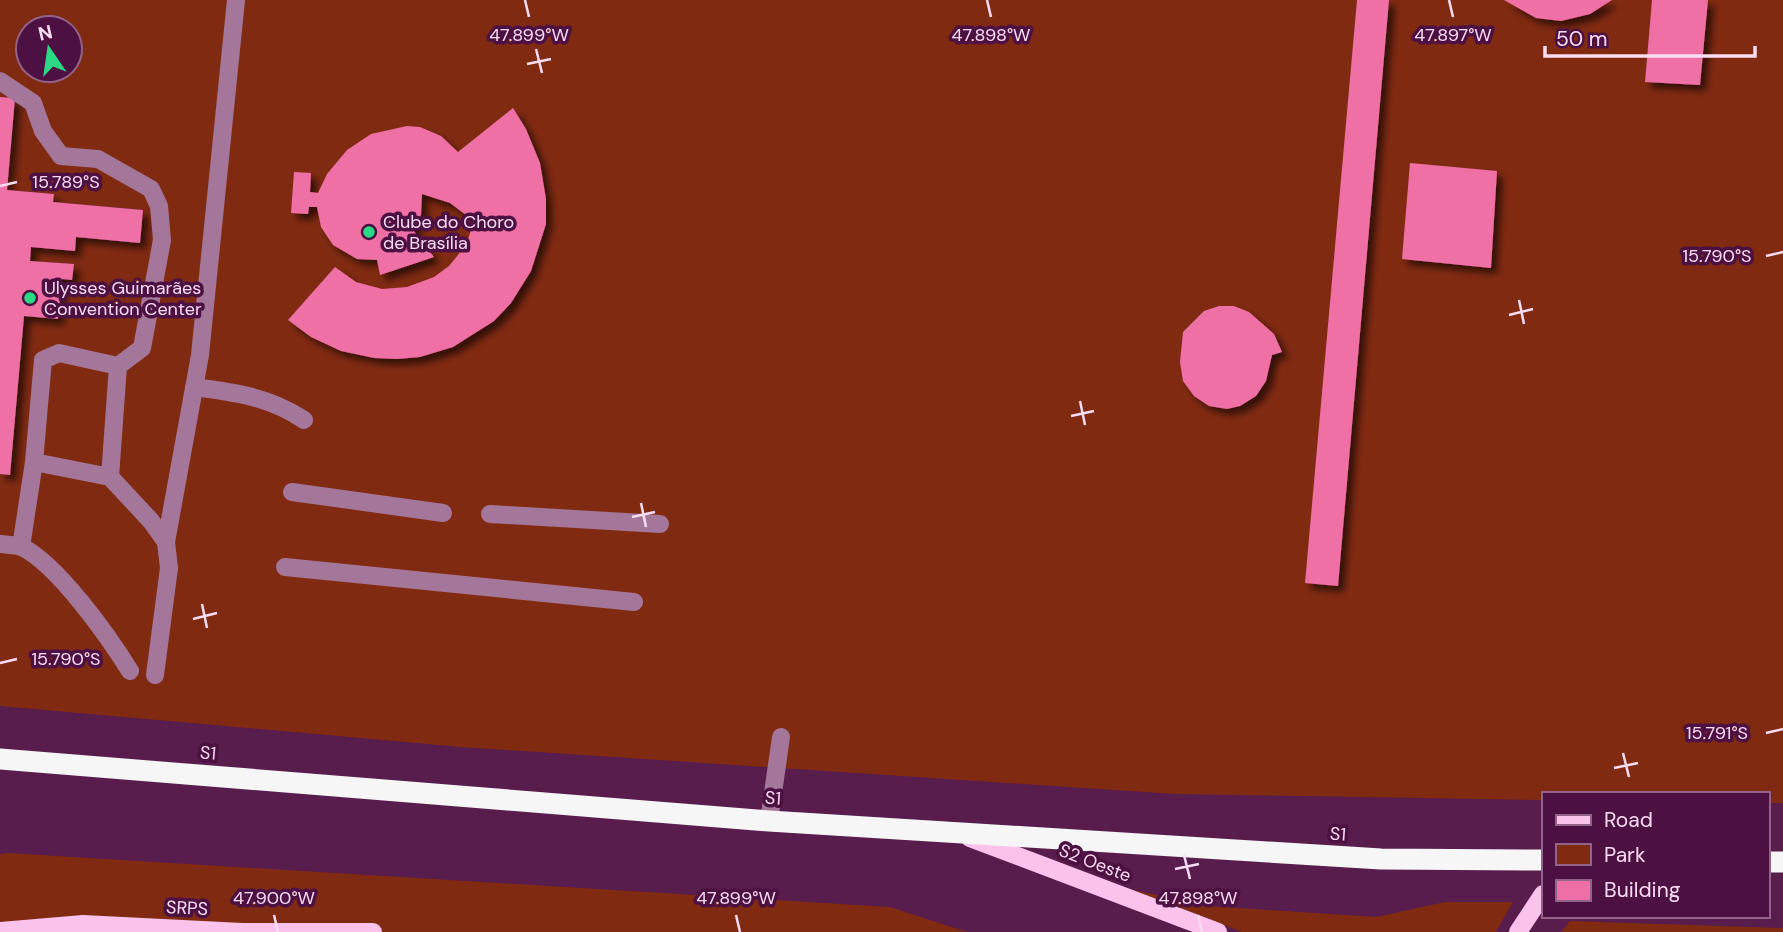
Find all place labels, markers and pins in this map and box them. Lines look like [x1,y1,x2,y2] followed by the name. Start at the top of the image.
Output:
[383,210,514,255] place label: Clube do Choro de Brasília
[361,224,377,240] marker: Clube do Choro de Brasília
[44,276,202,321] place label: Ulysses Guimarães Convention Center
[22,290,38,306] marker: Ulysses Guimarães Convention Center

